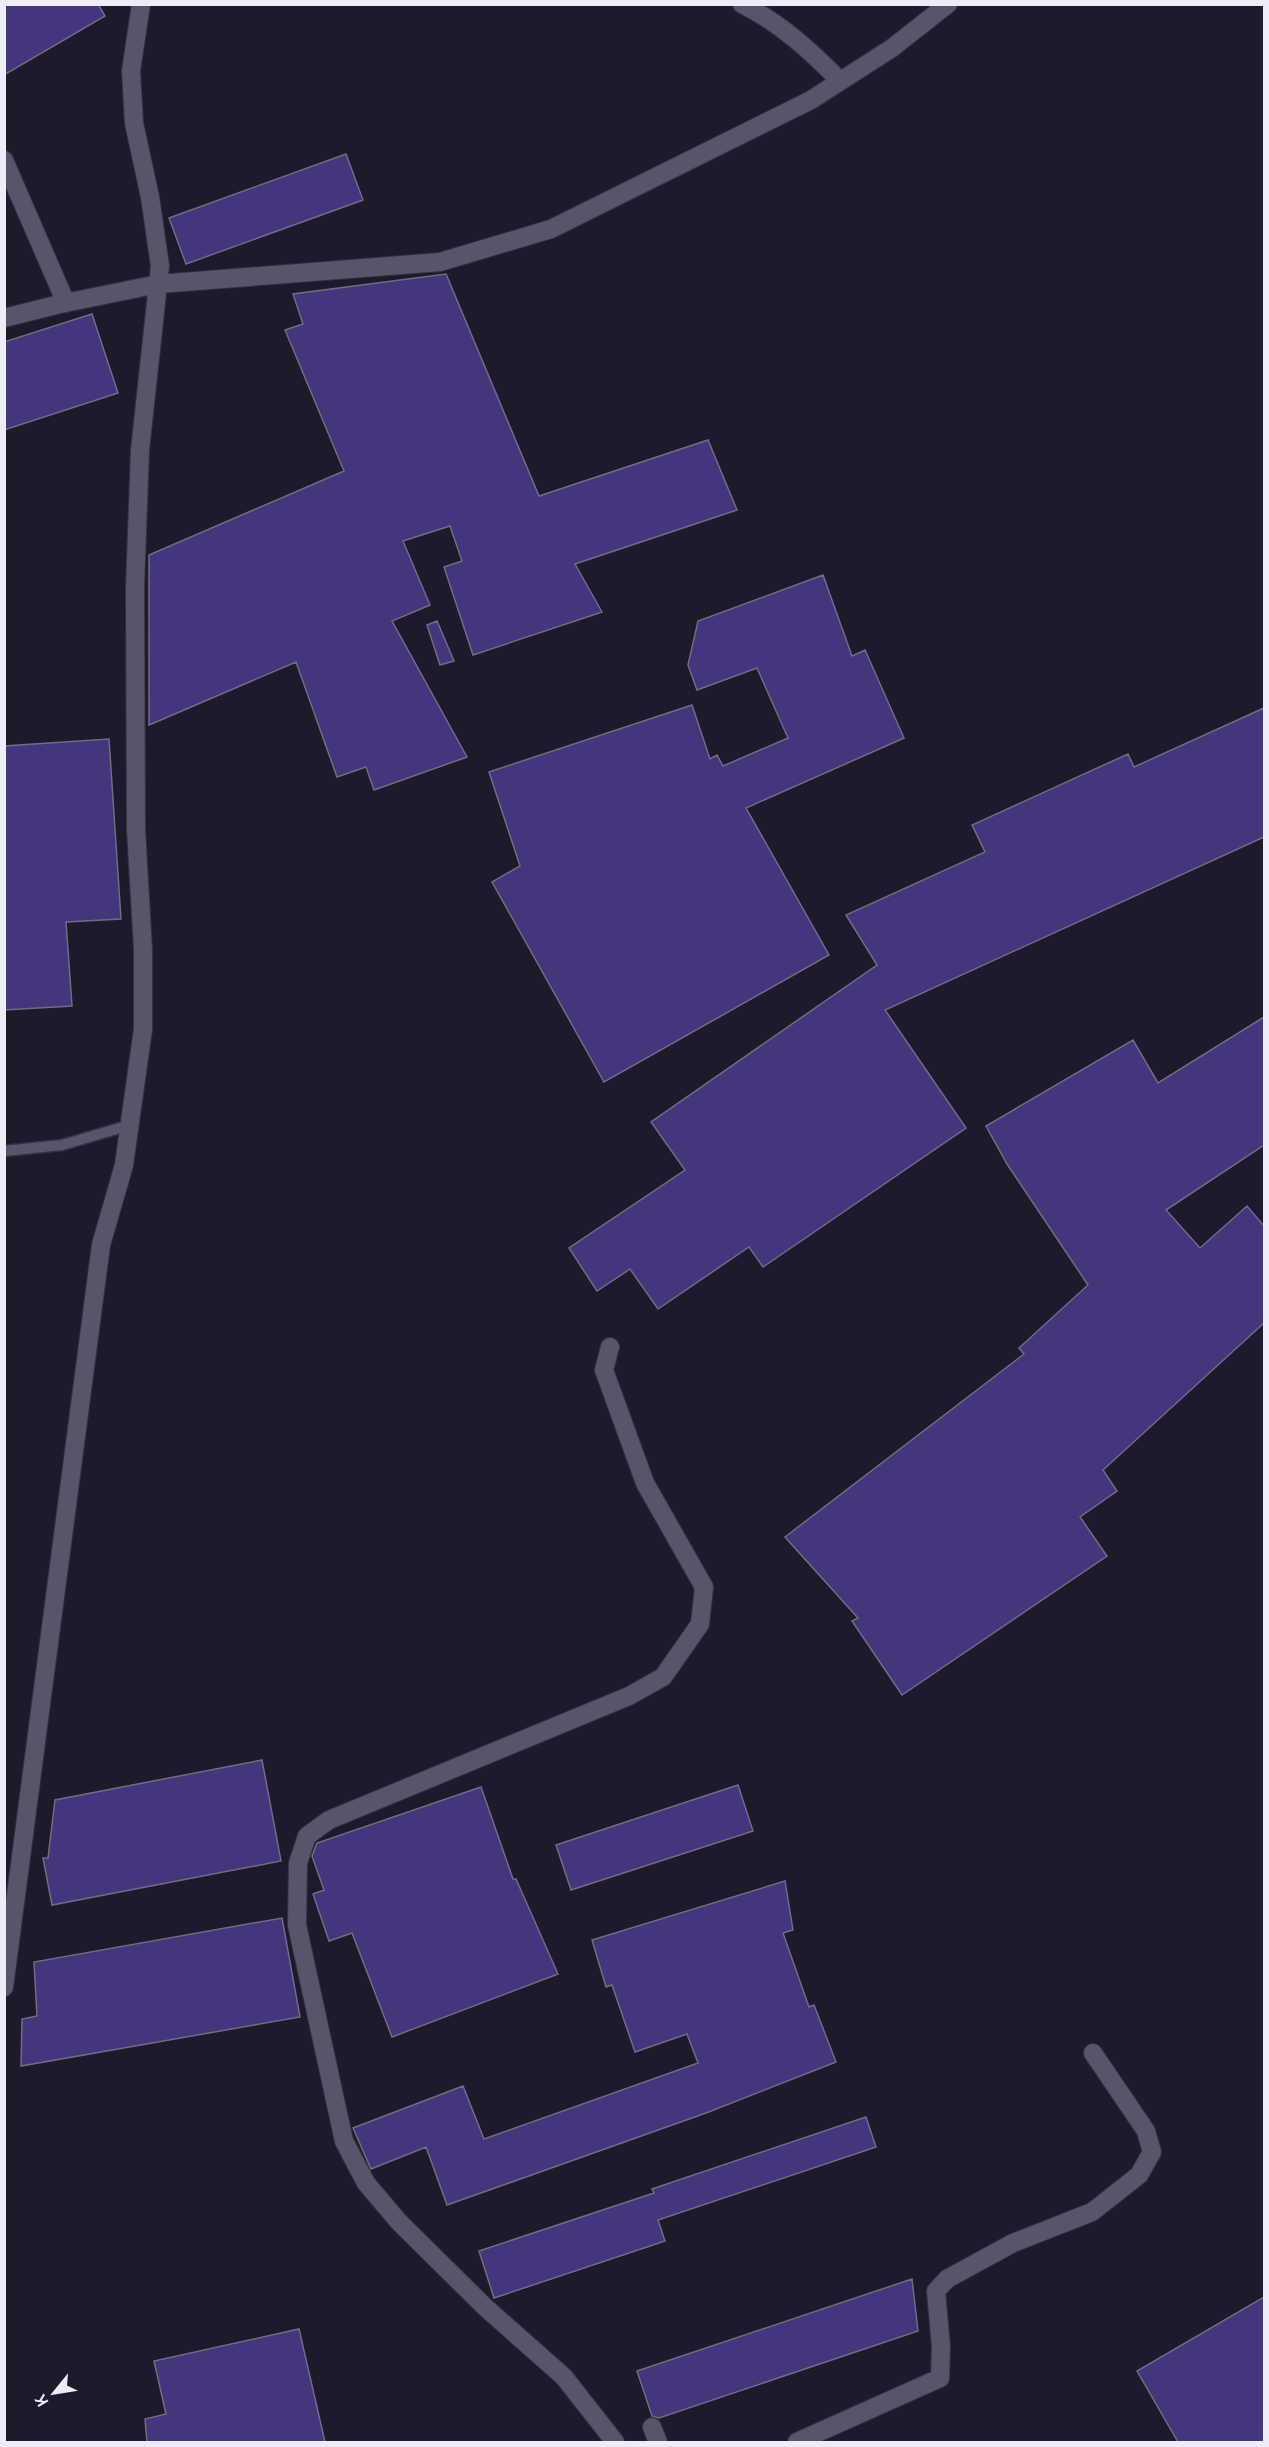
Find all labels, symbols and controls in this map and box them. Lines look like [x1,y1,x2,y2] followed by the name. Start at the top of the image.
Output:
[24,2363,84,2423] north arrow
[31,2390,54,2409] text: K

